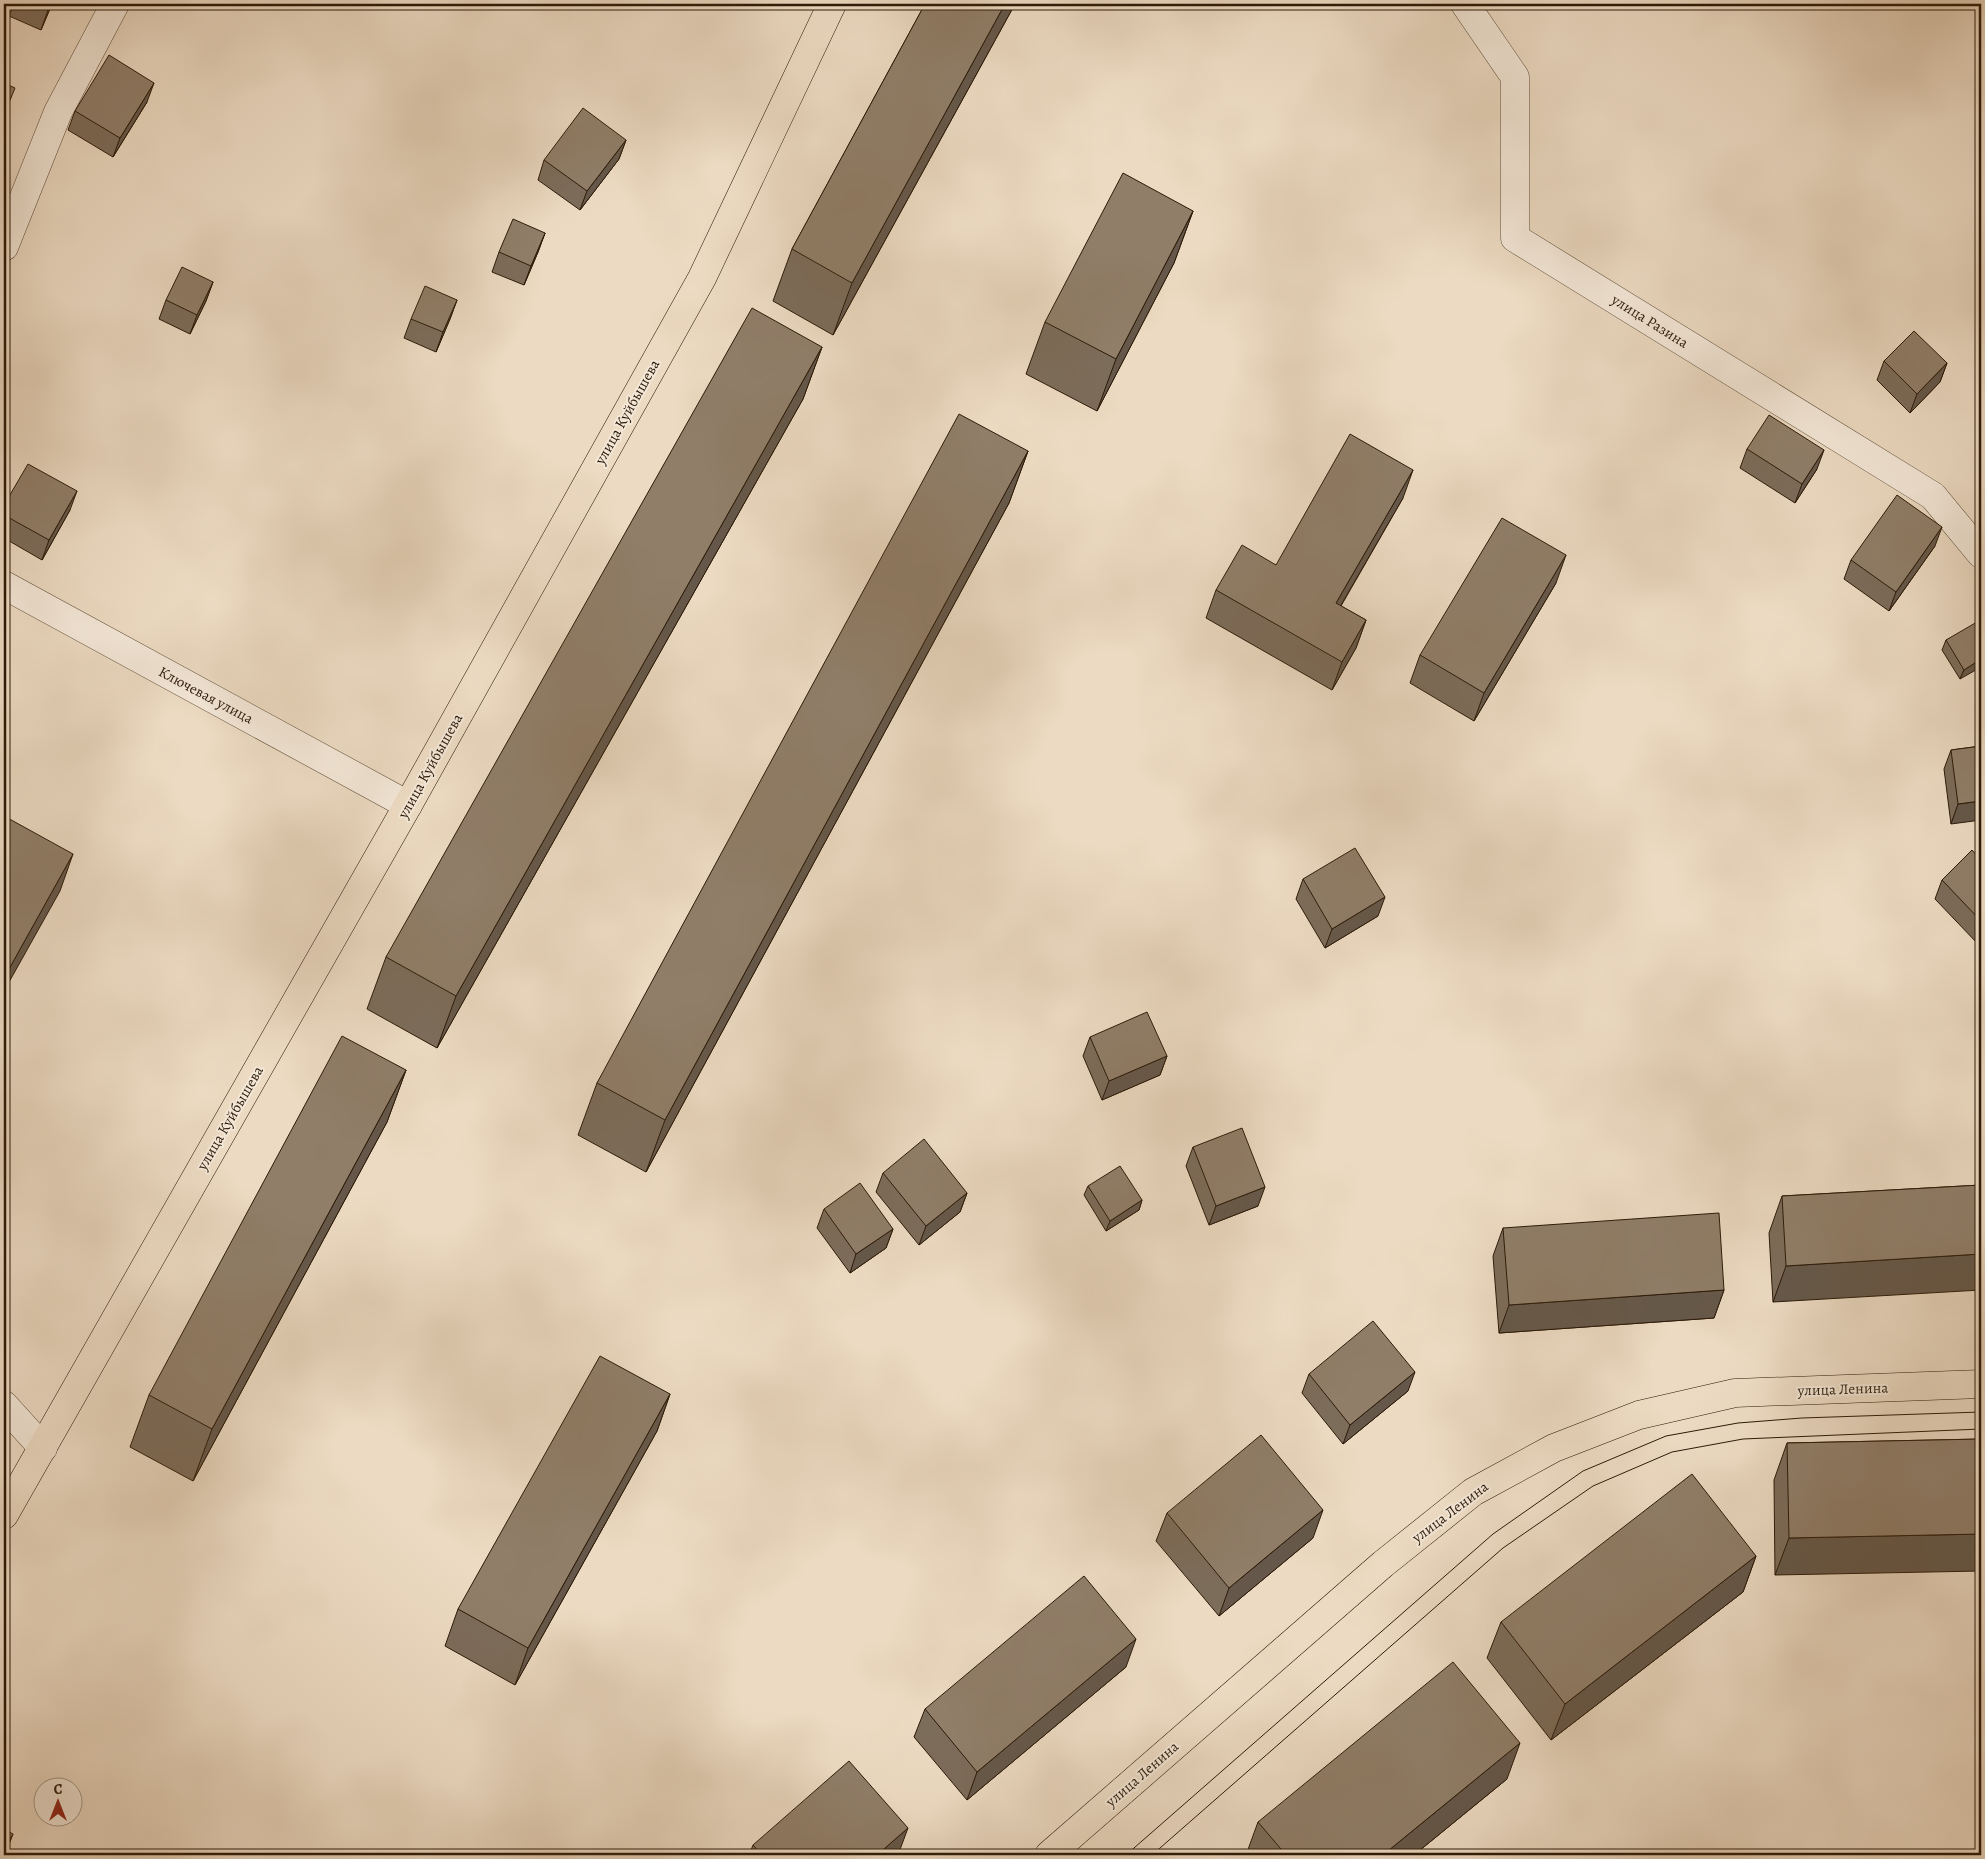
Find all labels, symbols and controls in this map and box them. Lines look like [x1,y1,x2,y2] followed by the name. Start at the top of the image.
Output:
[1607,289,1692,353] street label: улица Разина
[589,356,664,469] street label: улица Куйбышева
[155,662,257,728] street label: Ключевая улица
[392,710,467,823] street label: улица Куйбышева
[192,1062,268,1175] street label: улица Куйбышева
[1796,1377,1889,1401] street label: улица Ленина
[1407,1477,1492,1548] street label: улица Ленина
[1100,1737,1183,1812] street label: улица Ленина
[32,1776,82,1826] north arrow
[54,1780,63,1799] text: С

